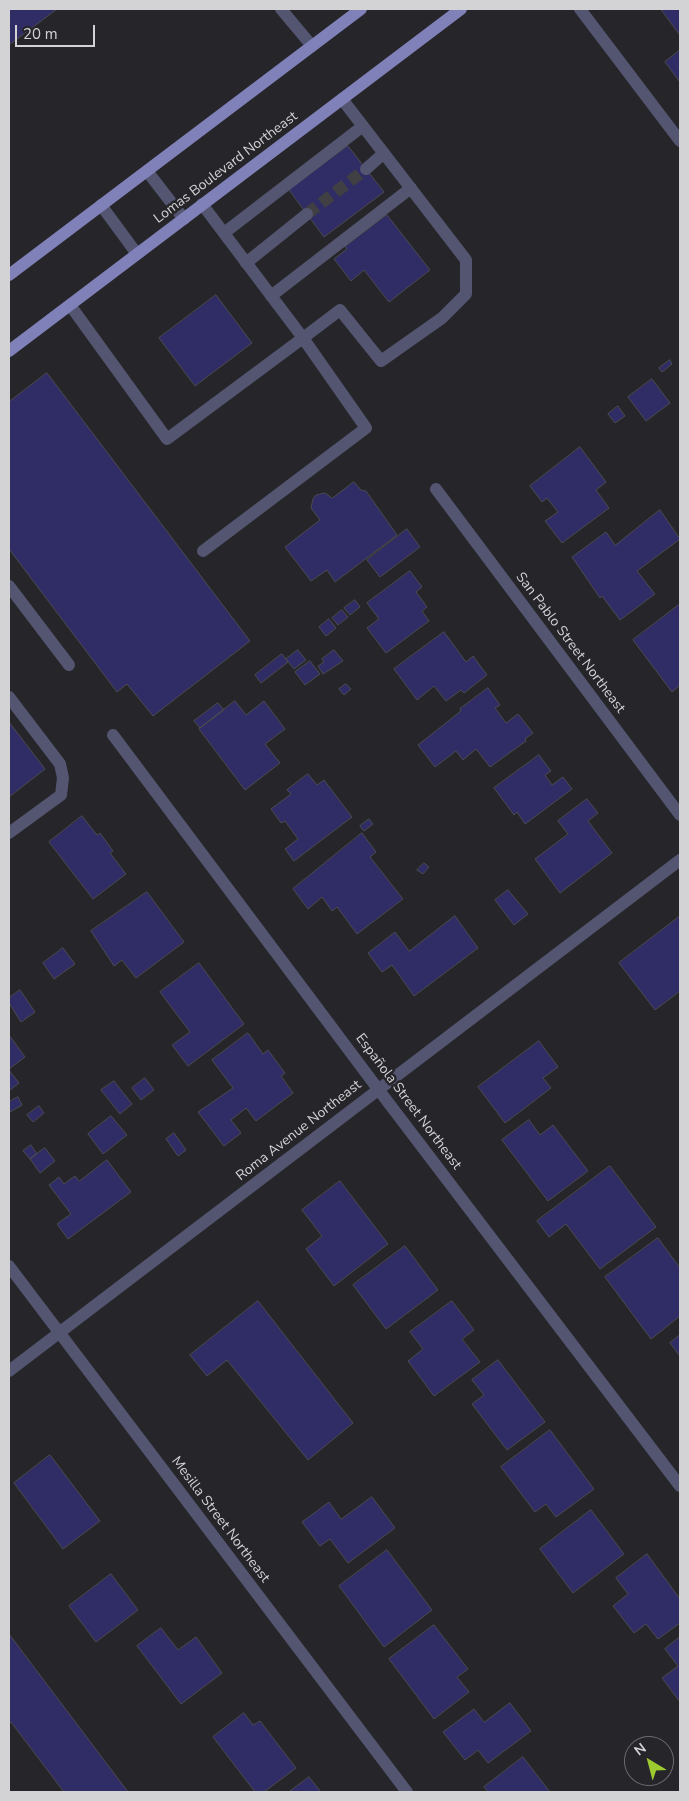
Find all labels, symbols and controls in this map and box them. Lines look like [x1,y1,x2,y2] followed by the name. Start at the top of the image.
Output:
[18,15,98,47] scale bar
[23,24,58,44] text: 20 m
[151,108,301,228] street label: Lomas Boulevard Northeast
[512,569,628,717] street label: San Pablo Street Northeast
[351,1031,465,1173] street label: Española Street Northeast
[233,1077,365,1185] street label: Roma Avenue Northeast
[167,1454,273,1586] street label: Mesilla Street Northeast
[624,1736,674,1786] north arrow
[630,1739,650,1760] text: N

